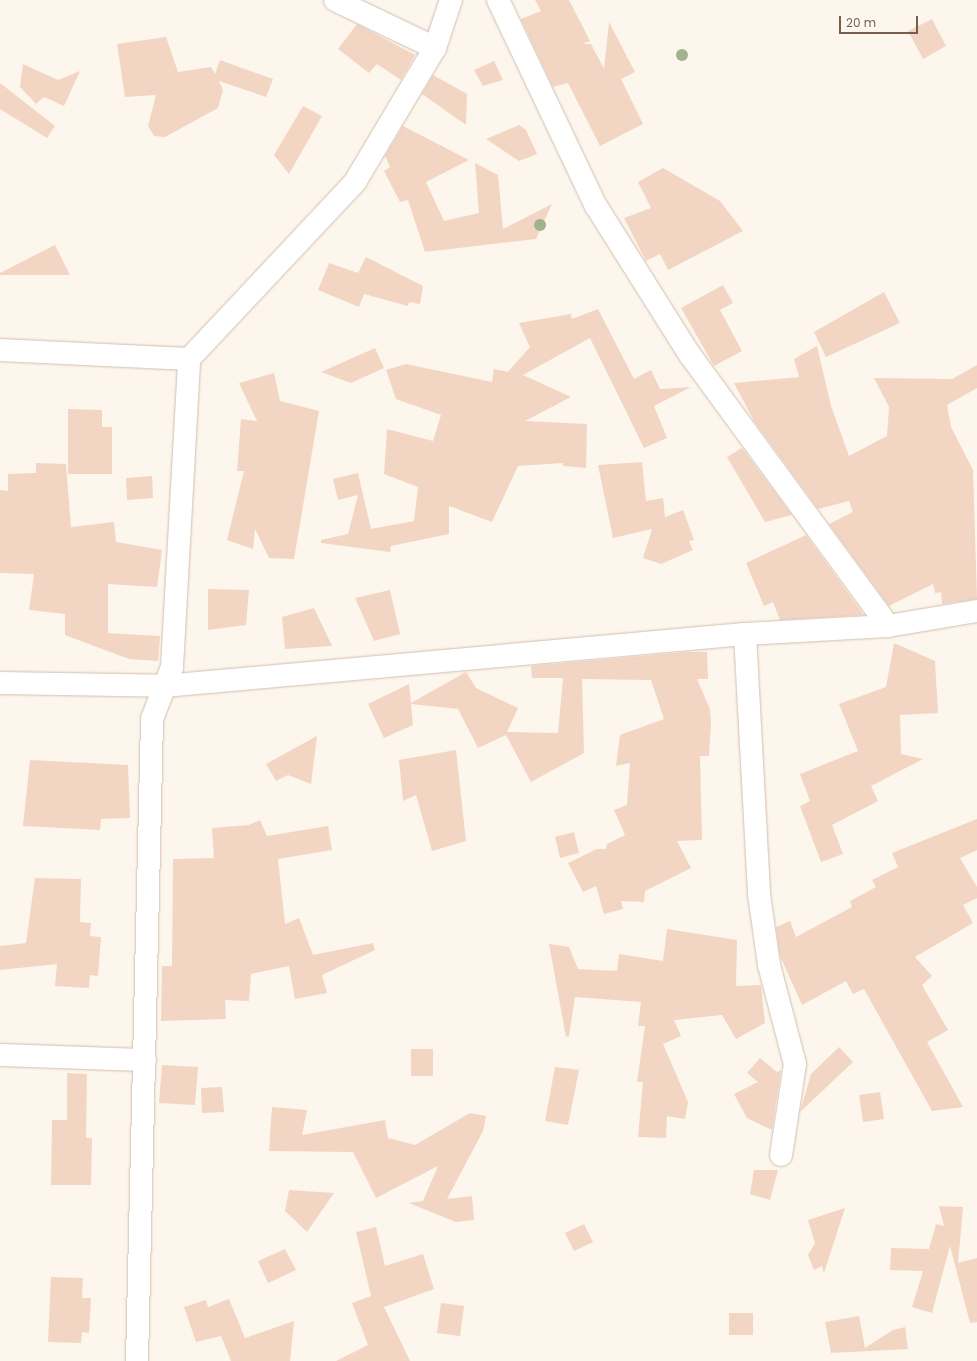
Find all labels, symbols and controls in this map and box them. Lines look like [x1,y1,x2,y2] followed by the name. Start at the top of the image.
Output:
[841,8,920,34] scale bar
[846,14,876,31] text: 20 m

